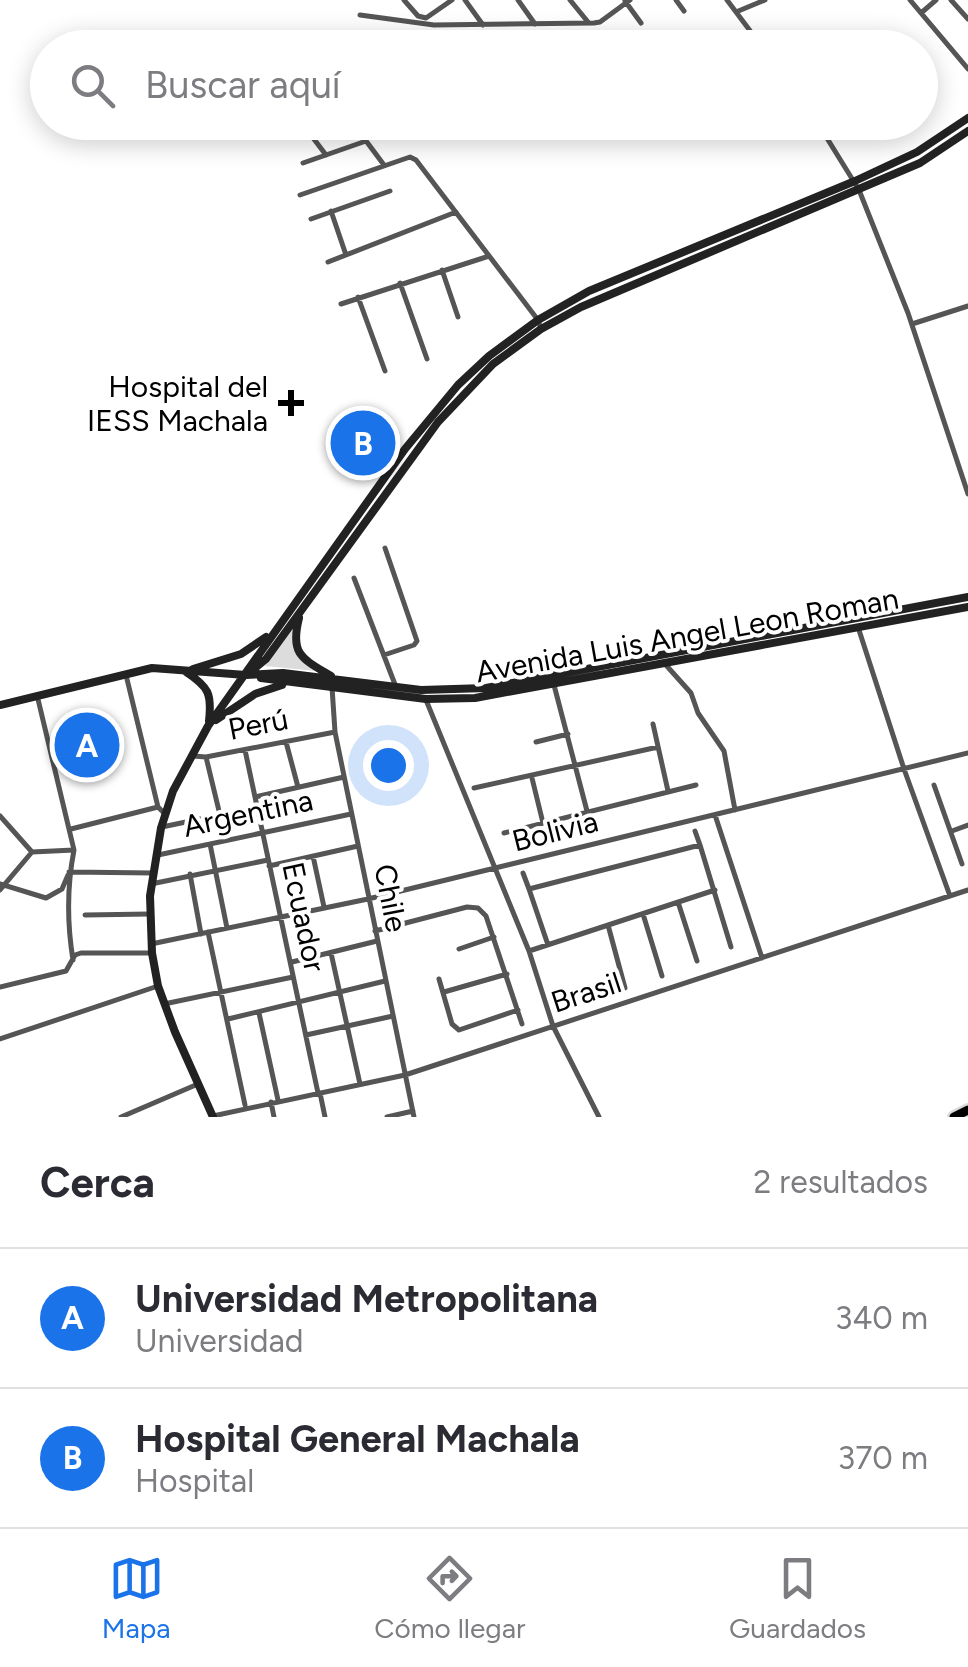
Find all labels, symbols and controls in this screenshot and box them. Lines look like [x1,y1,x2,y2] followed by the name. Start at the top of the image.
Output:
[30,30,938,140] search box
[65,58,120,113] icon: search
[145,62,341,108] text: Buscar aquí
[87,368,268,439] place label: Hospital del IESS Machala
[278,390,304,416] marker: Hospital del IESS Machala
[330,406,396,480] pin: B
[473,580,901,690] street label: Avenida Luis Angel Leon Roman
[225,700,291,748] street label: Perú
[54,708,120,782] pin: A
[363,740,414,791] your location
[180,781,316,845] street label: Argentina
[508,803,602,859] street label: Bolivia
[274,859,334,975] street label: Ecuador
[366,861,416,935] street label: Chile
[546,963,626,1021] street label: Brasil
[40,1157,155,1208] text: Cerca
[754,1163,928,1201] text: 2 resultados
[135,1276,598,1322] text: Universidad Metropolitana
[61,1299,84,1337] text: A
[835,1299,928,1337] text: 340 m
[135,1322,304,1360] text: Universidad
[135,1416,580,1462] text: Hospital General Machala
[63,1439,82,1477] text: B
[838,1439,928,1477] text: 370 m
[135,1462,254,1500] text: Hospital
[102,1551,171,1645] tab: Mapa
[374,1551,525,1645] tab: Cómo llegar
[729,1551,866,1645] tab: Guardados

